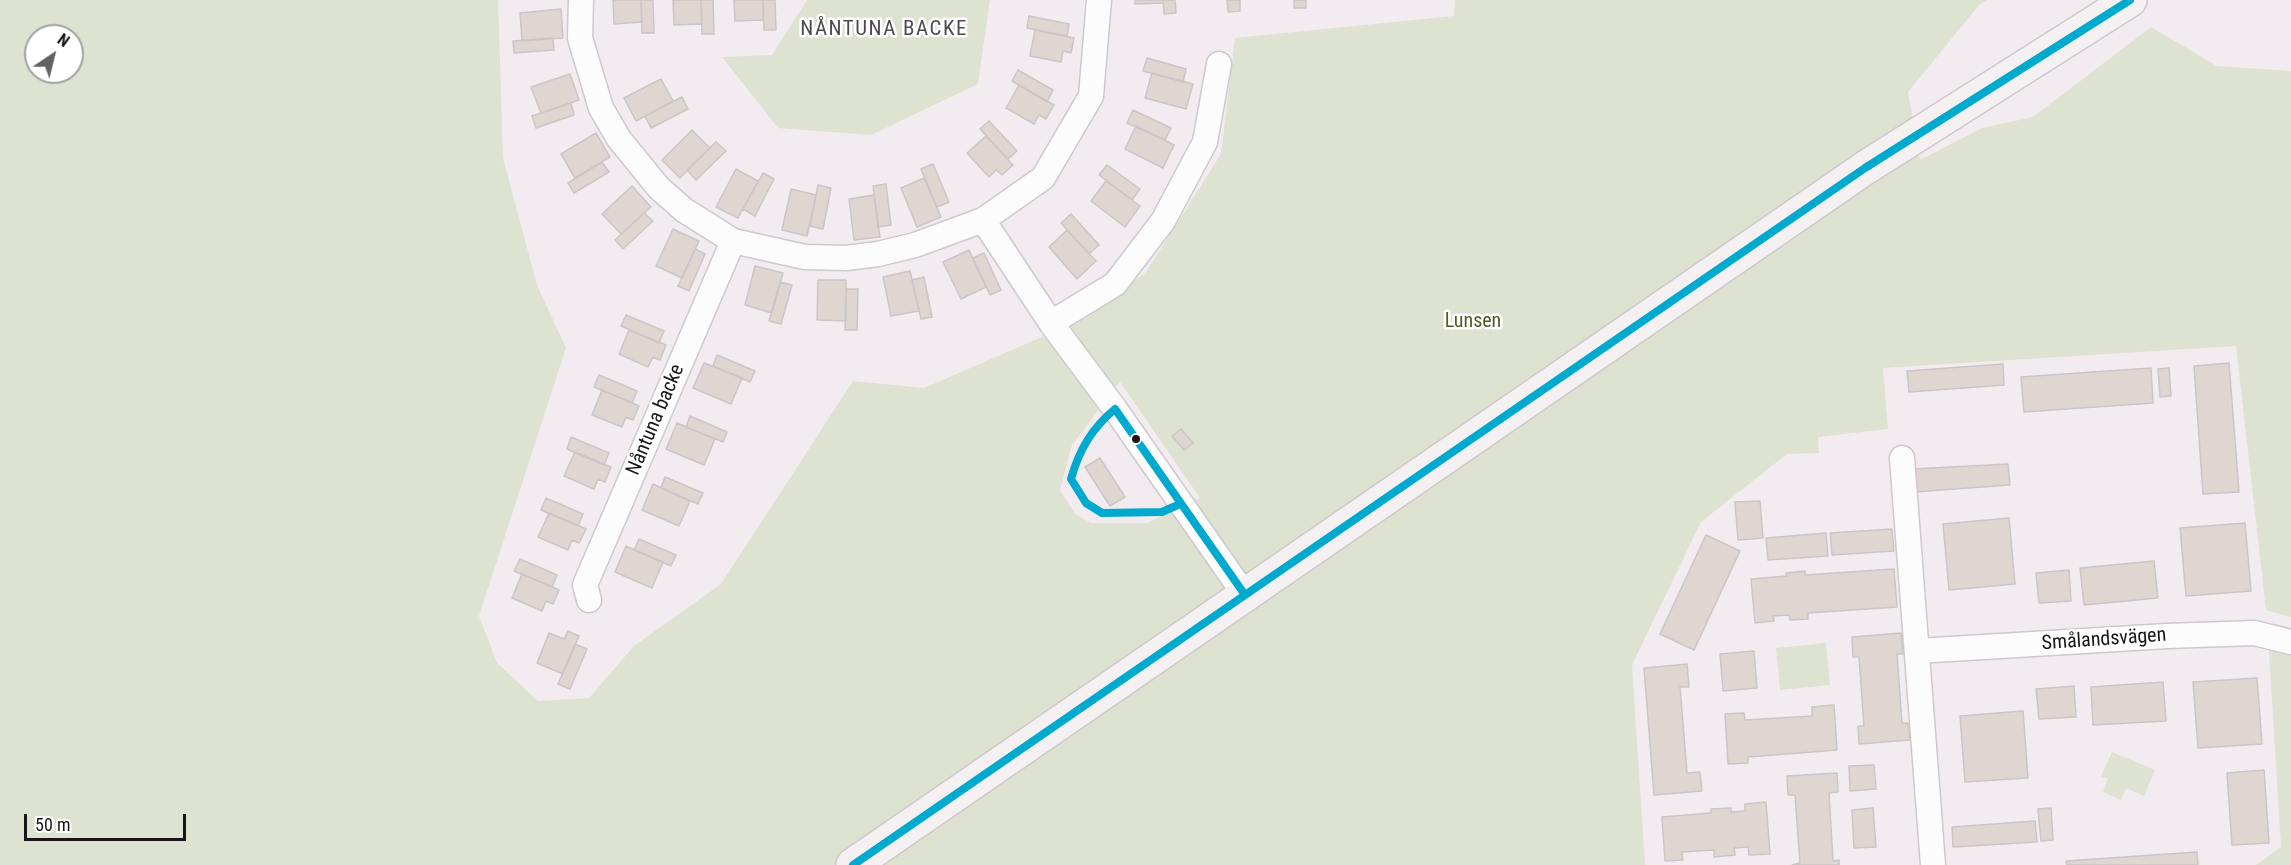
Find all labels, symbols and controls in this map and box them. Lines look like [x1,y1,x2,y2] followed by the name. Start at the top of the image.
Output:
[800,17,968,43] district label: NÅNTUNA BACKE
[24,24,84,84] north arrow
[54,30,73,51] text: N
[1445,310,1501,334] park label: Lunsen
[622,361,690,479] street label: Nåntuna backe
[1130,433,1142,445] unlabelled marker
[2041,624,2167,656] street label: Smålandsvägen
[27,802,189,840] scale bar
[35,814,70,835] text: 50 m

